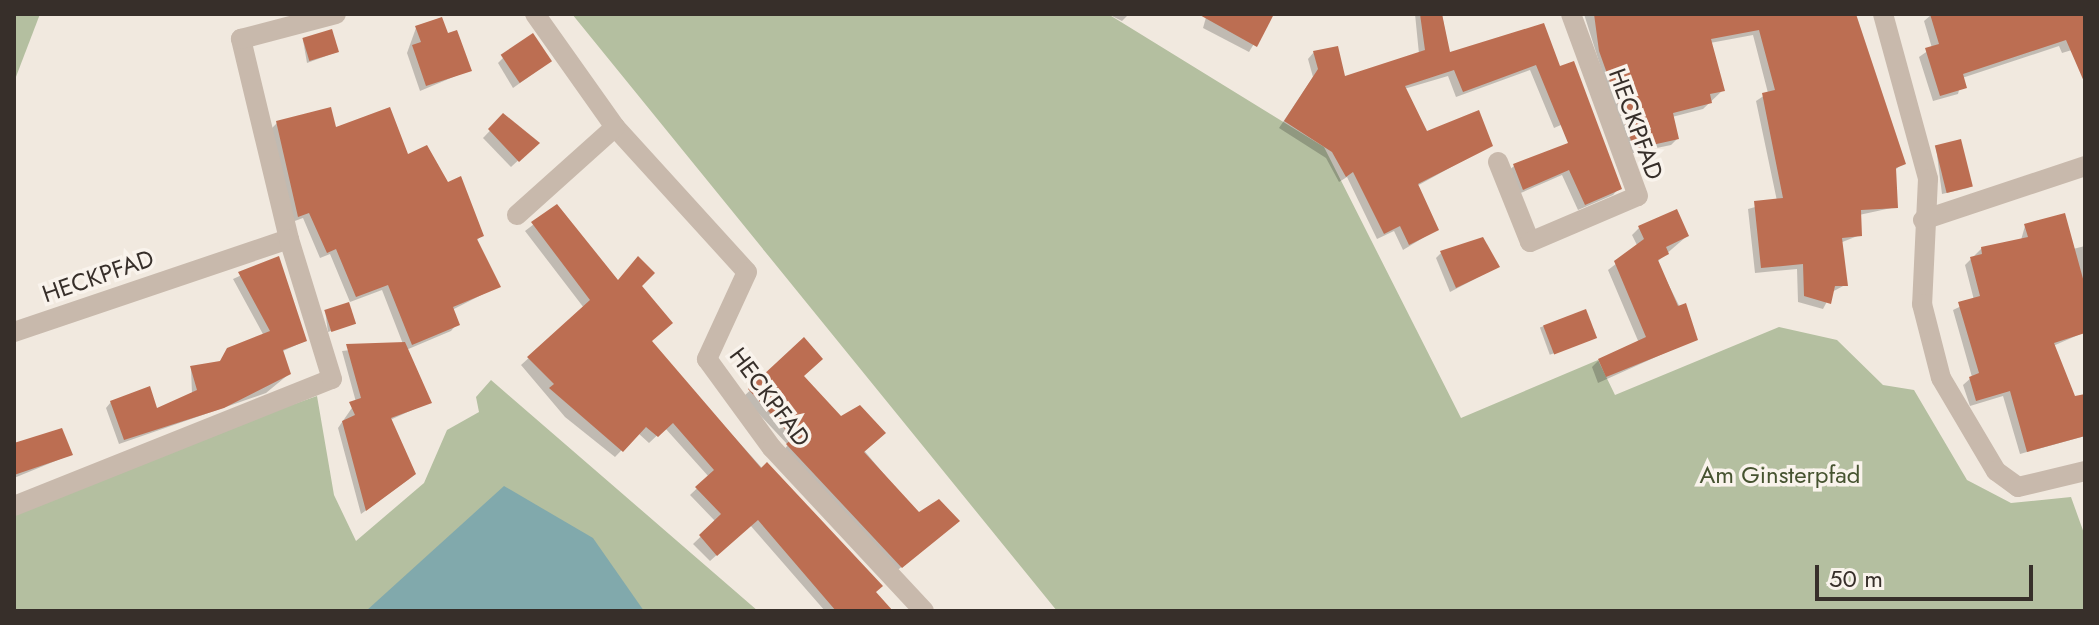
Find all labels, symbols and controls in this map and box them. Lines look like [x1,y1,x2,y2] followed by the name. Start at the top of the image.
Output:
[1603,65,1669,183] street label: HECKPFAD
[38,244,158,308] street label: HECKPFAD
[724,342,816,452] street label: HECKPFAD
[1700,461,1860,489] park label: Am Ginsterpfad
[1819,549,2037,599] scale bar
[1829,561,1883,596] text: 50 m

